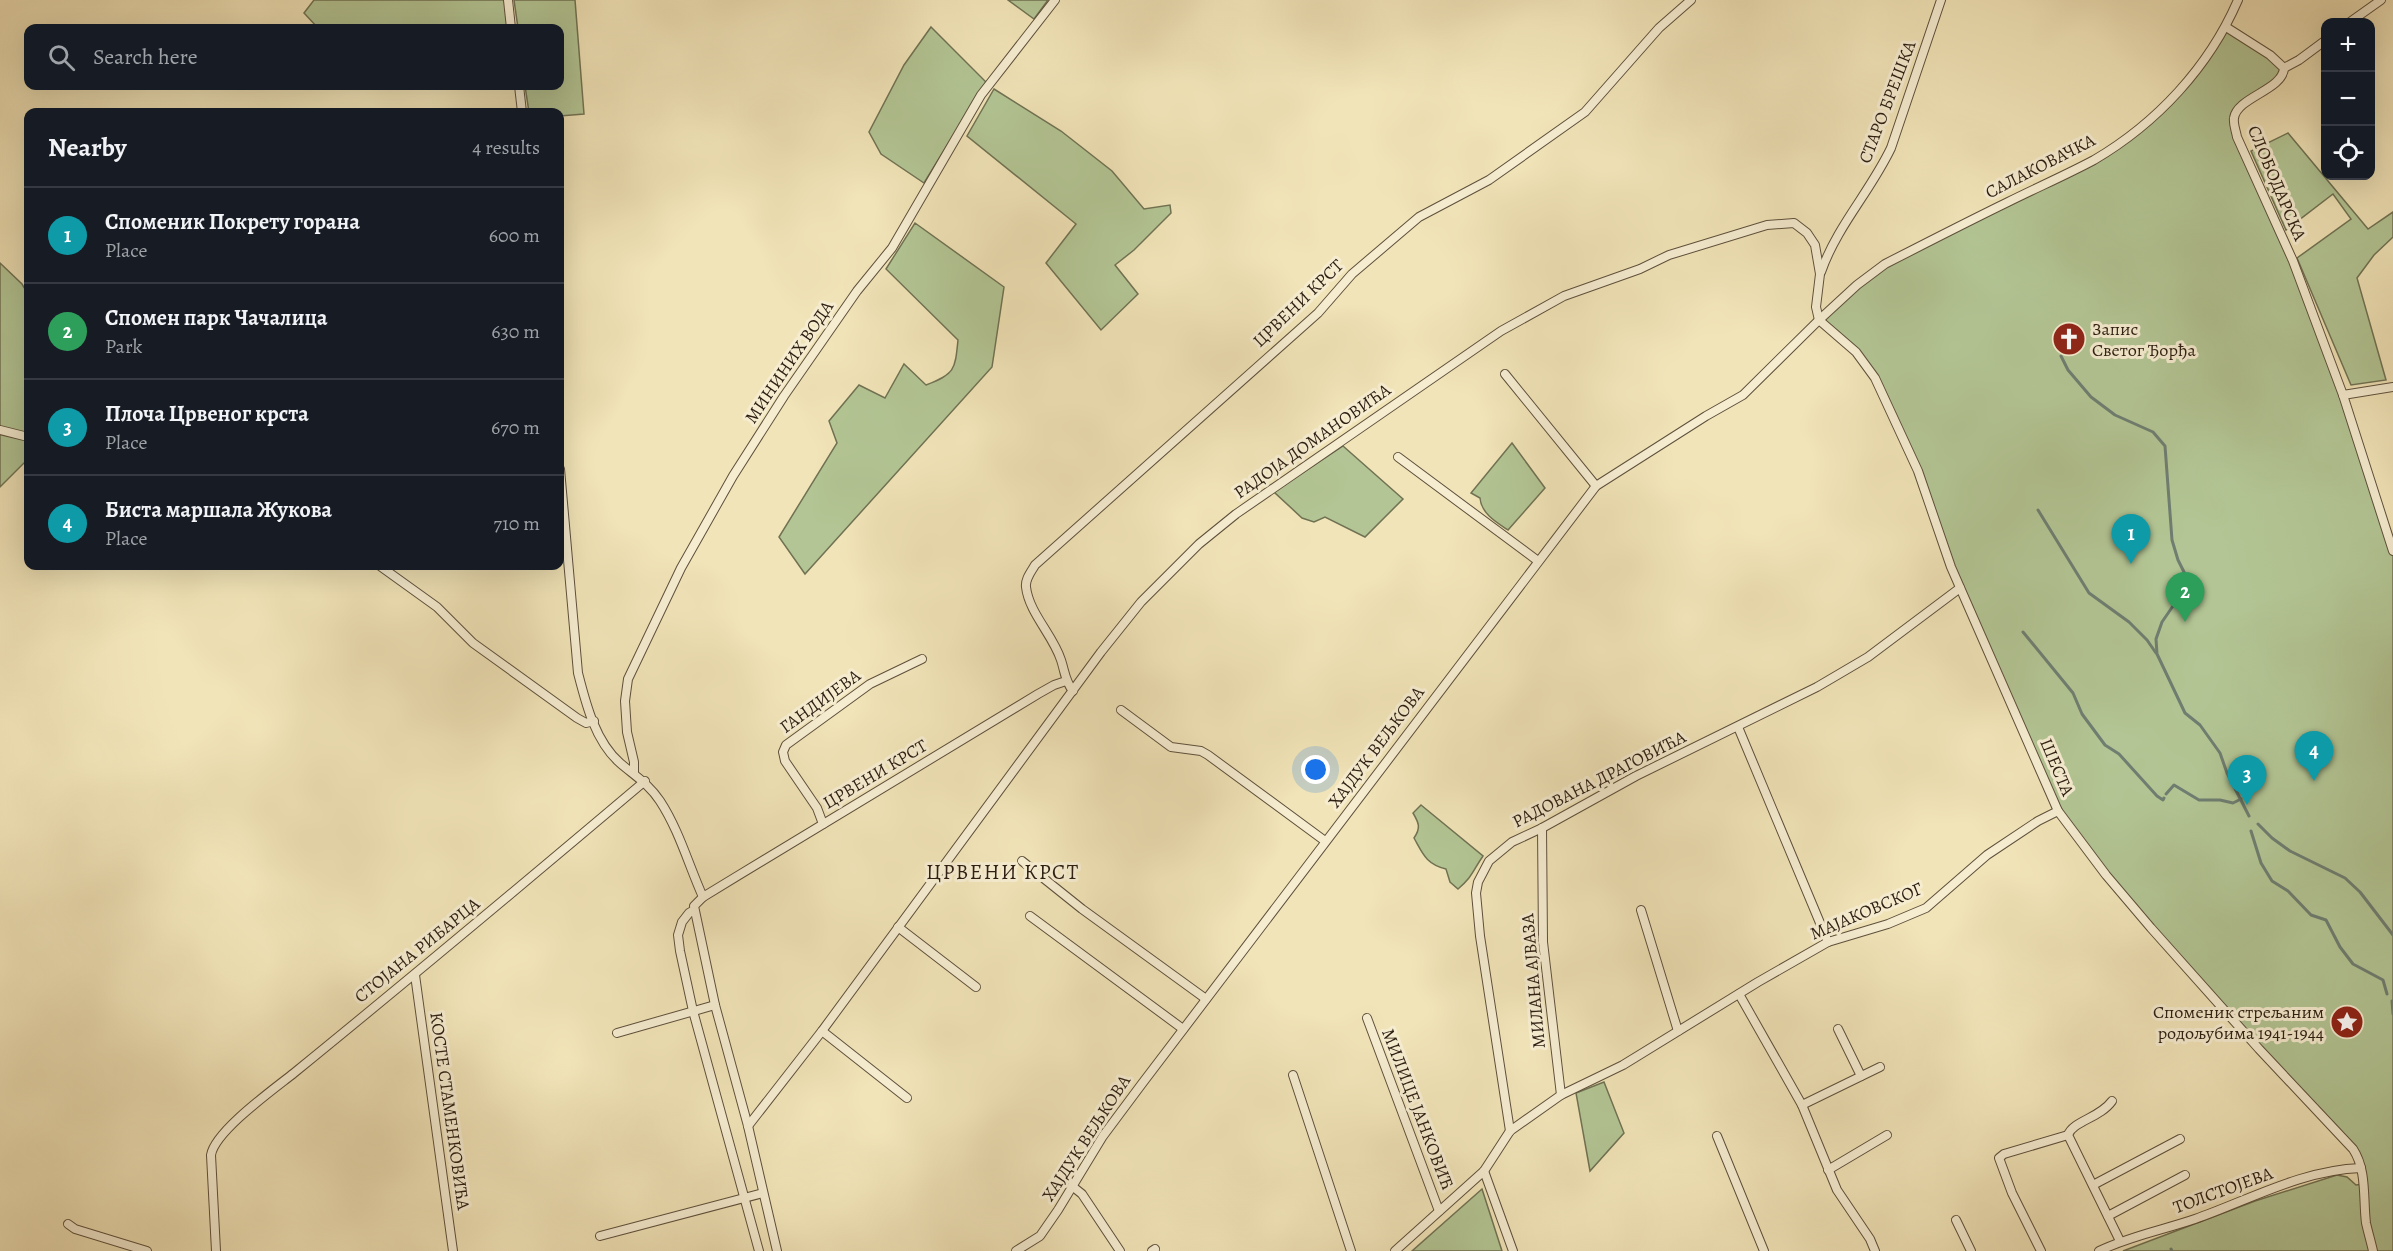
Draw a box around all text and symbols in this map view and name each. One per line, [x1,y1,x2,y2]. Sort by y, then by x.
map controls [2321,18,2375,180]
button: + [2321,18,2375,72]
search box [24,24,564,90]
street label: СТАРО БРЕШКА [1853,37,1922,167]
icon: search [45,41,78,74]
text: Search here [93,42,198,72]
button: − [2321,72,2375,126]
street label: СЛОБОДАРСКА [2242,122,2312,245]
button: locate [2321,126,2375,180]
street label: САЛАКОВАЧКА [1981,128,2099,204]
text: Nearby [48,130,127,165]
text: 4 results [472,134,540,161]
text: Споменик Покрету горана [105,207,360,237]
text: 1 [64,222,71,249]
text: 600 m [489,222,540,249]
text: Place [105,237,147,264]
street label: ЦРВЕНИ КРСТ [1247,254,1349,352]
street label: МИНИНИХ ВОДА [739,296,839,428]
text: Спомен парк Чачалица [105,303,327,333]
place label: Запис Светог Ђорђа [2092,317,2197,362]
text: 2 [63,318,72,345]
text: 630 m [491,318,540,345]
church icon: Запис Светог Ђорђа [2051,321,2087,357]
text: Park [105,333,143,360]
street label: РАДОЈА ДОМАНОВИЋА [1229,377,1396,504]
text: Плоча Црвеног крста [105,399,309,429]
text: 3 [63,414,72,441]
text: 670 m [491,414,540,441]
text: Place [105,429,147,456]
text: Биста маршала Жукова [105,495,332,525]
text: 4 [63,510,72,537]
text: 710 m [494,510,540,537]
pin: 1 [2112,514,2150,564]
text: Place [105,525,147,552]
pin: 2 [2166,572,2204,622]
street label: ГАНДИЈЕВА [775,663,866,739]
street label: ХАЈДУК ВЕЉКОВА [1322,681,1430,813]
street label: РАДОВАНА ДРАГОВИЋА [1508,725,1690,833]
pin: 4 [2294,732,2334,781]
street label: ЦРВЕНИ КРСТ [819,733,932,814]
street label: ШЕСТА [2034,734,2080,800]
your location [1301,755,1330,784]
pin: 3 [2228,756,2266,805]
district label: ЦРВЕНИ КРСТ [926,858,1080,886]
street label: МАЈАКОВСКОГ [1806,876,1926,945]
street label: СТОЈАНА РИБАРЦА [349,892,485,1008]
street label: МИЛАНА АЈВАЗА [1515,912,1551,1050]
place label: Споменик стрељаним родољубима 1941-1944 [2153,1000,2324,1045]
place icon: Споменик стрељаним родољубима 1941-1944 [2329,1004,2365,1040]
street label: КОСТЕ СТАМЕНКОВИЋА [424,1010,476,1212]
street label: МИЛИЦЕ ЈАНКОВИЋ [1376,1025,1460,1193]
street label: ХАЈДУК ВЕЉКОВА [1036,1070,1136,1206]
street label: ТОЛСТОЈЕВА [2170,1161,2276,1219]

